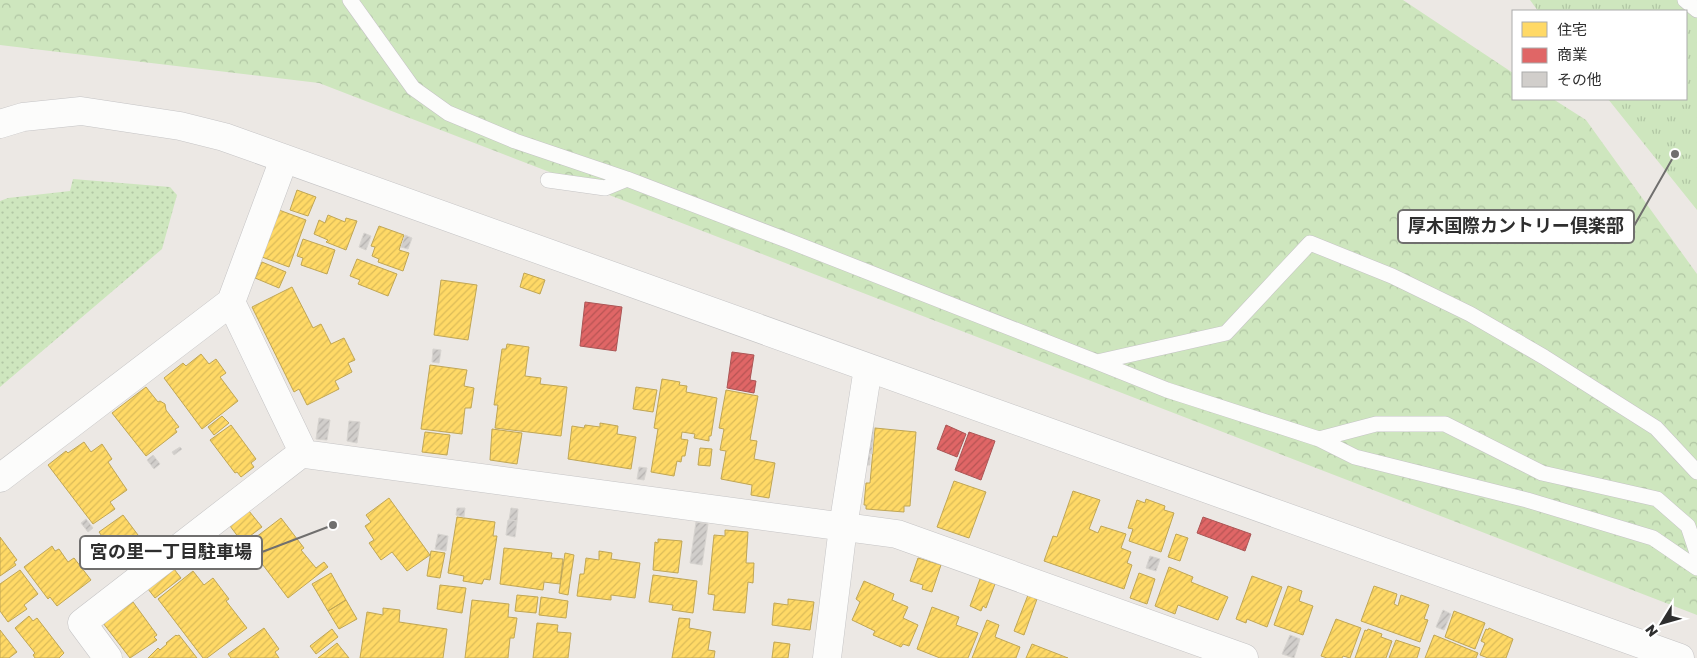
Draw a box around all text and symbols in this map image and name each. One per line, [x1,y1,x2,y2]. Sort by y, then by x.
legend [1512,10,1687,100]
text: 住宅 [1557,20,1587,38]
text: 商業 [1557,45,1587,63]
text: その他 [1557,70,1602,88]
callout: 厚木国際カントリー倶楽部 [1398,210,1634,243]
text: 厚木国際カントリー倶楽部 [1408,214,1624,236]
callout: 宮の里一丁目駐車場 [80,536,262,569]
text: 宮の里一丁目駐車場 [90,540,252,562]
north arrow [1637,598,1687,648]
text: N [1641,622,1661,640]

